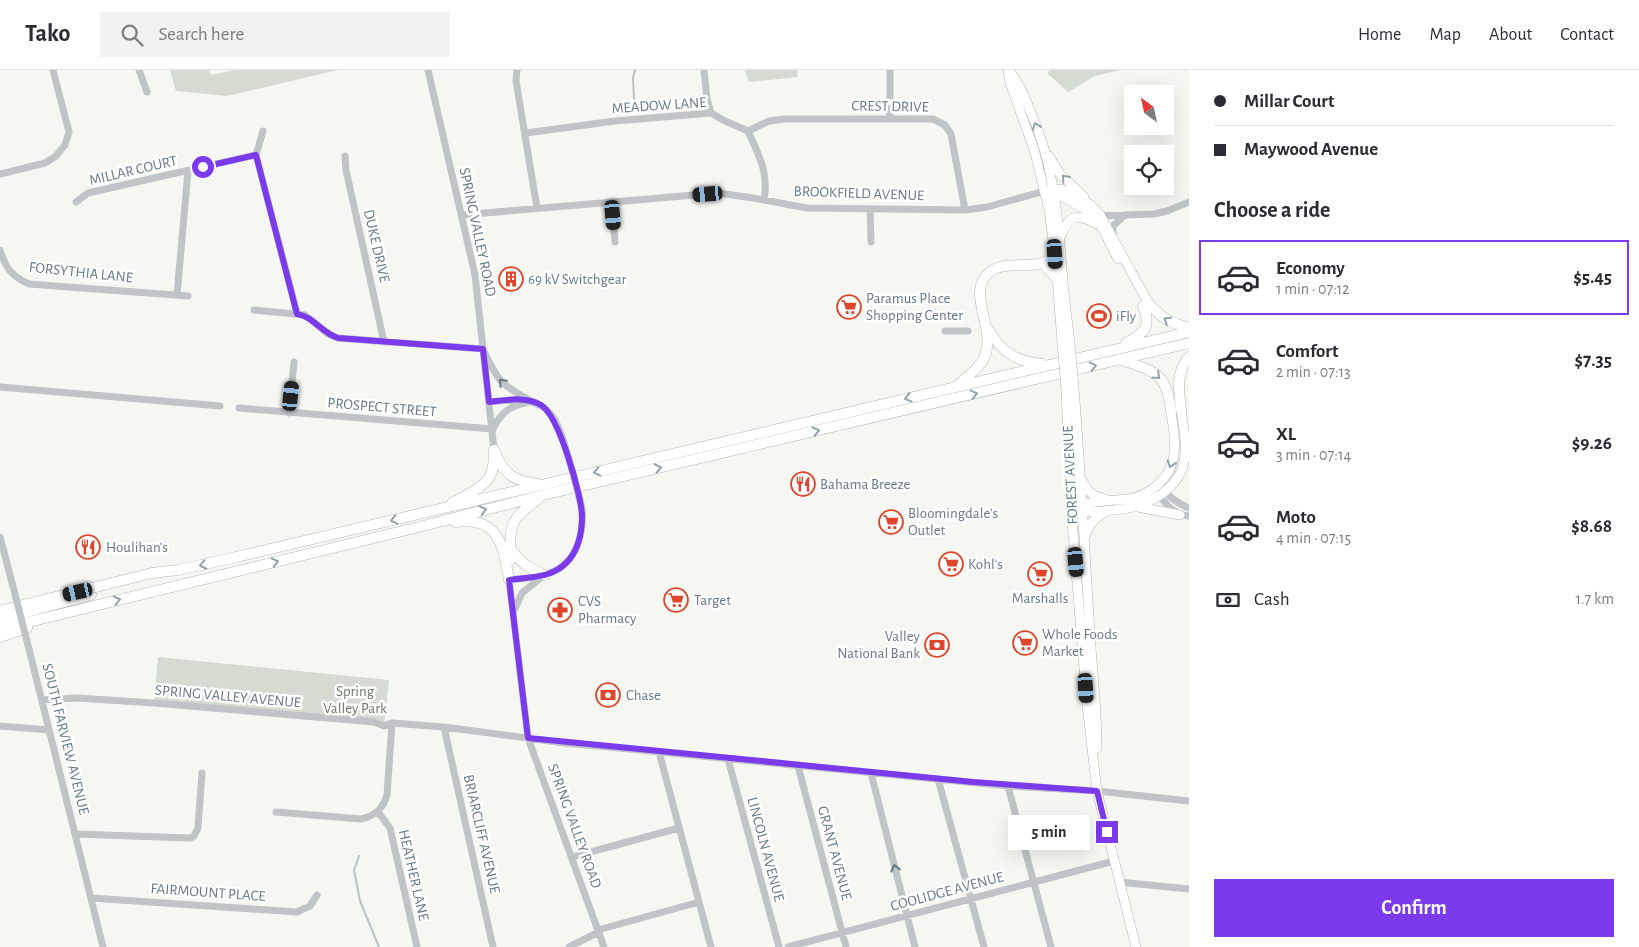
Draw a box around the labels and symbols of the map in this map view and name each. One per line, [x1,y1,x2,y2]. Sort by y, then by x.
north arrow [1124,85,1174,135]
street label: MEADOW LANE [611,95,707,116]
street label: CREST DRIVE [851,98,929,115]
one-way arrow [1032,122,1042,131]
street label: MILLAR COURT [88,153,179,188]
route start [192,156,214,178]
street label: SPRING VALLEY ROAD [457,166,499,298]
one-way arrow [1061,175,1070,184]
street label: BROOKFIELD AVENUE [793,184,924,203]
car [692,185,723,203]
car [604,199,621,231]
street label: DUKE DRIVE [361,208,392,284]
car [1046,239,1063,269]
street label: FORSYTHIA LANE [28,260,134,285]
building icon: 69 kV Switchgear [498,266,524,292]
place label: 69 kV Switchgear [528,272,627,287]
place label: Paramus Place Shopping Center [866,291,963,323]
supermarket icon: Paramus Place Shopping Center [836,294,862,320]
sports icon: iFly [1086,303,1112,329]
place label: iFly [1116,309,1137,324]
one-way arrow [1163,316,1172,326]
one-way arrow [1089,361,1098,372]
one-way arrow [1151,370,1160,379]
one-way arrow [499,378,508,387]
car [281,380,300,412]
one-way arrow [970,389,979,400]
one-way arrow [904,392,913,403]
street label: PROSPECT STREET [327,395,438,420]
street label: FOREST AVENUE [1060,425,1081,525]
one-way arrow [811,426,820,437]
one-way arrow [1167,459,1177,468]
one-way arrow [653,463,662,474]
one-way arrow [592,466,601,477]
restaurant icon: Bahama Breeze [790,471,816,497]
place label: Bahama Breeze [820,477,911,492]
one-way arrow [479,506,487,516]
place label: Bloomingdale's Outlet [908,506,998,538]
supermarket icon: Bloomingdale's Outlet [878,509,904,535]
one-way arrow [390,514,399,525]
restaurant icon: Houlihan's [75,534,101,560]
place label: Houlihan's [106,540,168,555]
car [1067,546,1084,578]
supermarket icon: Kohl's [938,551,964,577]
one-way arrow [270,557,279,568]
place label: Kohl's [968,557,1003,572]
one-way arrow [199,559,208,569]
supermarket icon: Marshalls [1027,561,1053,587]
car [61,581,94,603]
supermarket icon: Target [663,587,689,613]
place label: Marshalls [1012,591,1068,606]
place label: Target [694,593,731,608]
place label: CVS Pharmacy [578,594,637,626]
one-way arrow [113,595,121,606]
pharmacy icon: CVS Pharmacy [547,597,573,623]
place label: Whole Foods Market [1042,627,1118,659]
place label: Valley National Bank [837,629,921,661]
supermarket icon: Whole Foods Market [1012,630,1038,656]
bank icon: Valley National Bank [924,632,950,658]
street label: SOUTH FARVIEW AVENUE [39,662,92,816]
car [1077,673,1094,703]
bank icon: Chase [595,682,621,708]
street label: SPRING VALLEY AVENUE [154,683,302,710]
park label: Spring Valley Park [323,684,387,716]
place label: Chase [626,688,661,703]
street label: SPRING VALLEY ROAD [545,762,604,891]
street label: BRIARCLIFF AVENUE [461,773,503,895]
street label: LINCOLN AVENUE [744,795,787,903]
street label: GRANT AVENUE [815,804,854,902]
callout: 5 min [1007,814,1090,850]
route end [1096,821,1118,843]
street label: HEATHER LANE [396,828,431,922]
one-way arrow [890,864,901,873]
street label: COOLIDGE AVENUE [889,869,1005,914]
street label: FAIRMOUNT PLACE [150,881,266,904]

